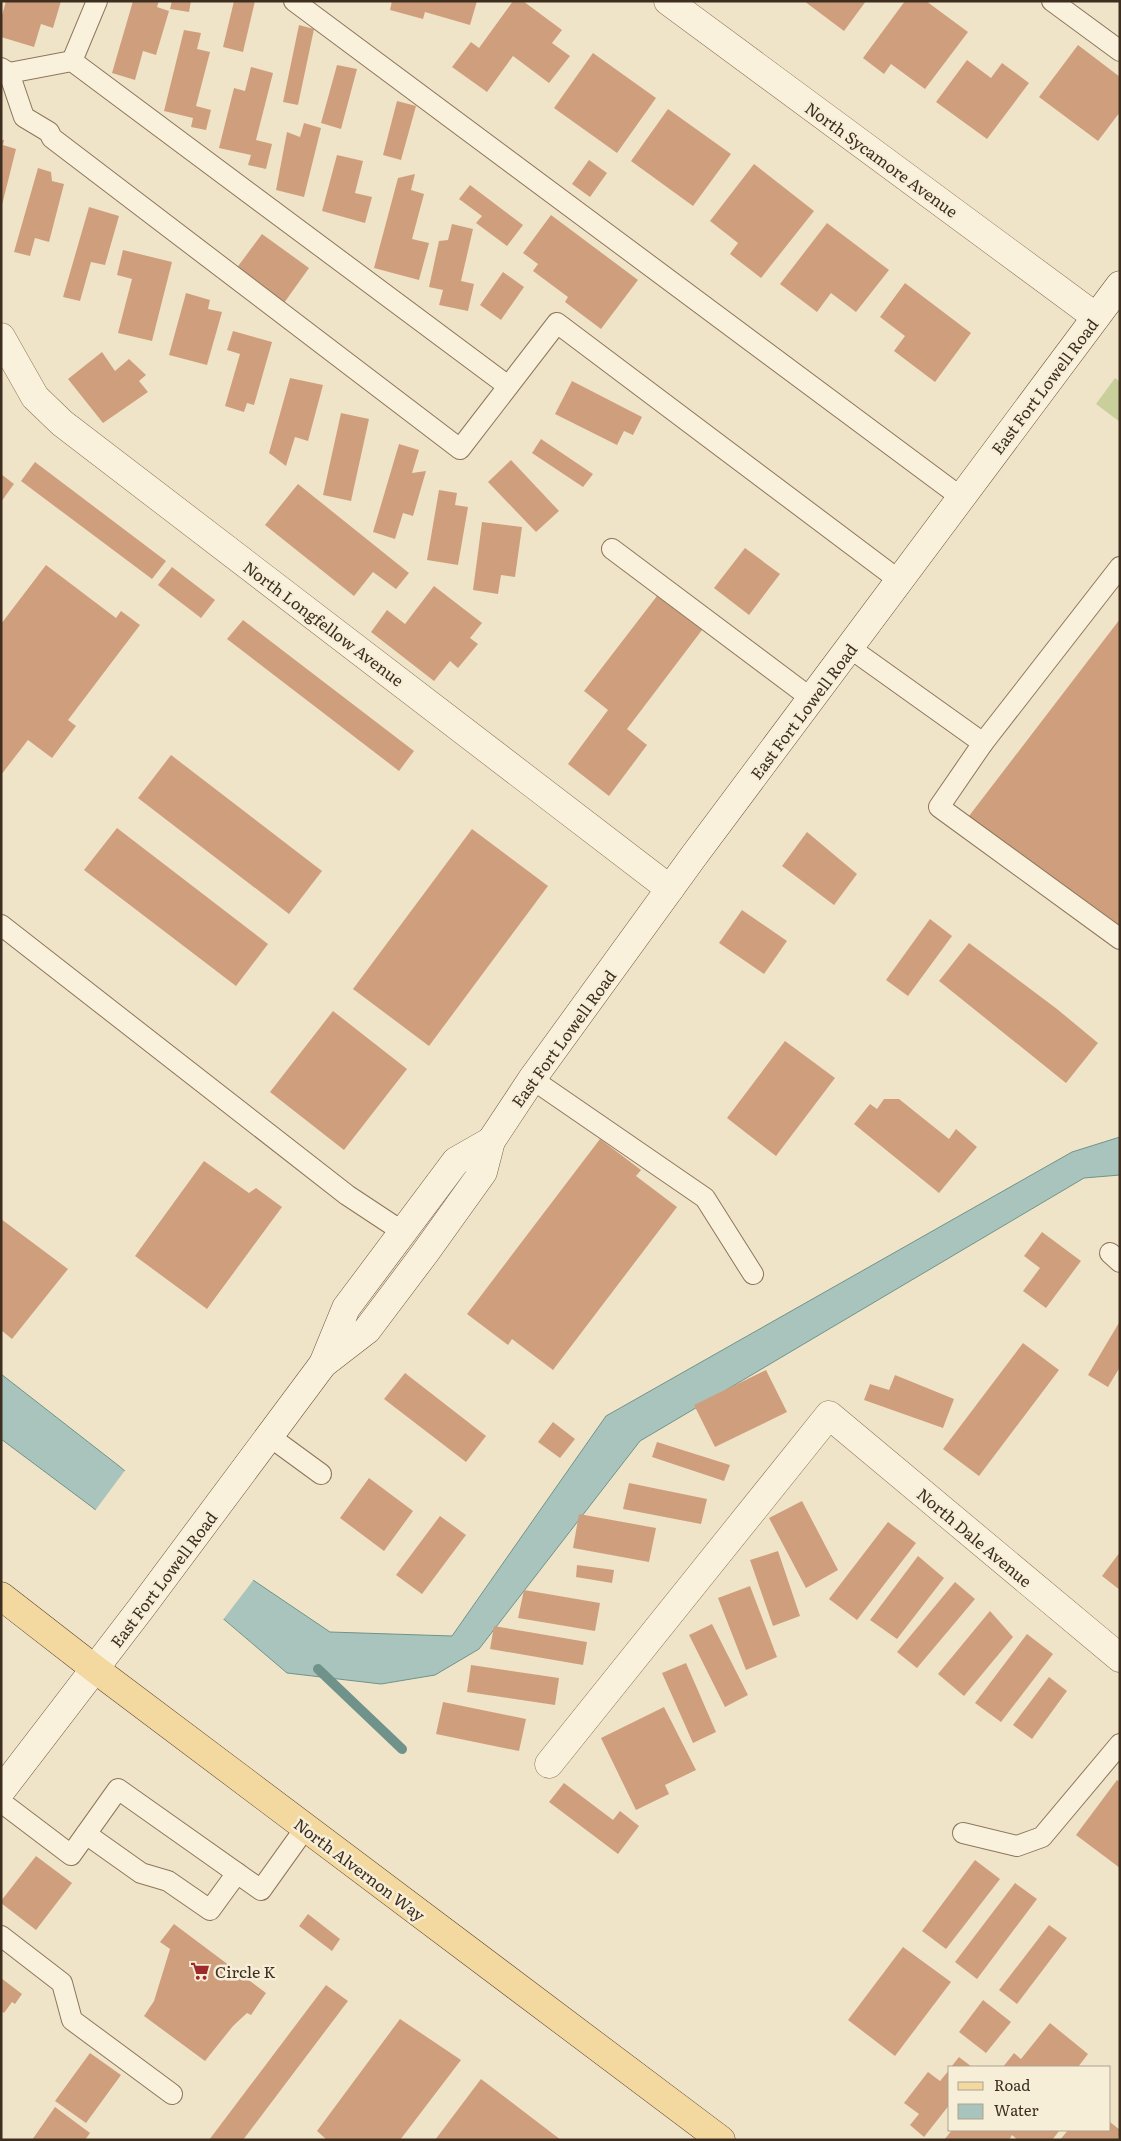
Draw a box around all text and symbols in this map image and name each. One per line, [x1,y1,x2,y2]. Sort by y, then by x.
street label: North Sycamore Avenue [801,95,963,223]
street label: East Fort Lowell Road [985,313,1103,459]
street label: North Longfellow Avenue [239,555,409,691]
street label: East Fort Lowell Road [744,638,862,784]
street label: East Fort Lowell Road [505,964,621,1112]
street label: North Dale Avenue [912,1482,1038,1592]
street label: East Fort Lowell Road [104,1506,222,1652]
street label: North Alvernon Way [289,1812,431,1927]
place label: Circle K [215,1959,276,1983]
supermarket icon: Circle K [189,1960,211,1982]
legend [948,2066,1111,2131]
text: Road [994,2073,1030,2096]
text: Water [994,2098,1039,2121]

